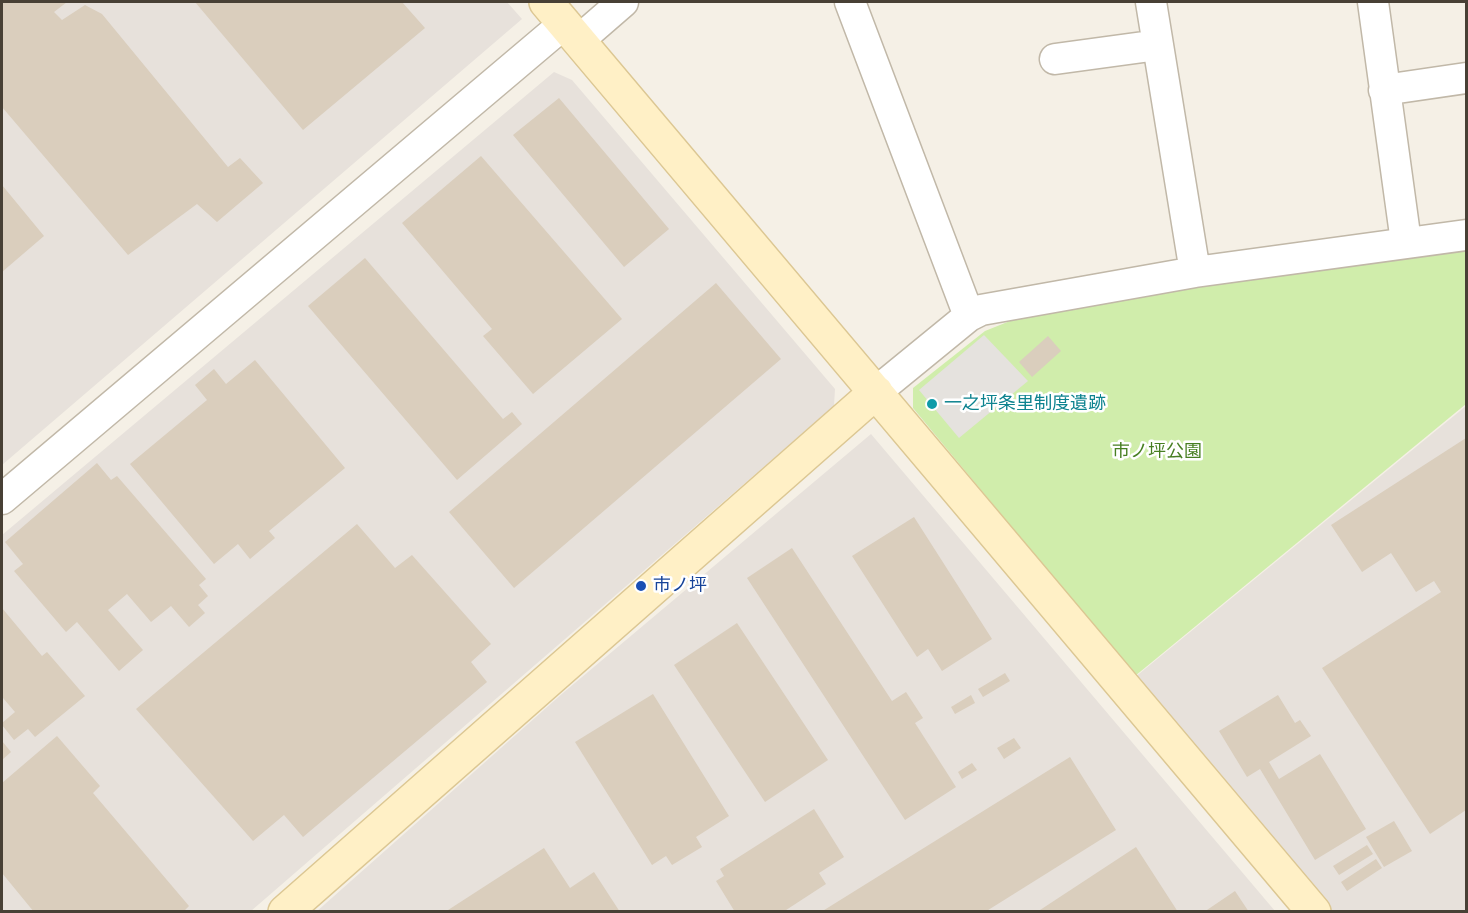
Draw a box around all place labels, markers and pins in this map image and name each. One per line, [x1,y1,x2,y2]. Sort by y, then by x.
place label: 一之坪条里制度遺跡 [944,393,1106,415]
marker: 一之坪条里制度遺跡 [925,397,939,411]
place label: 市ノ坪 [653,575,707,597]
marker: 市ノ坪 [634,579,648,593]

